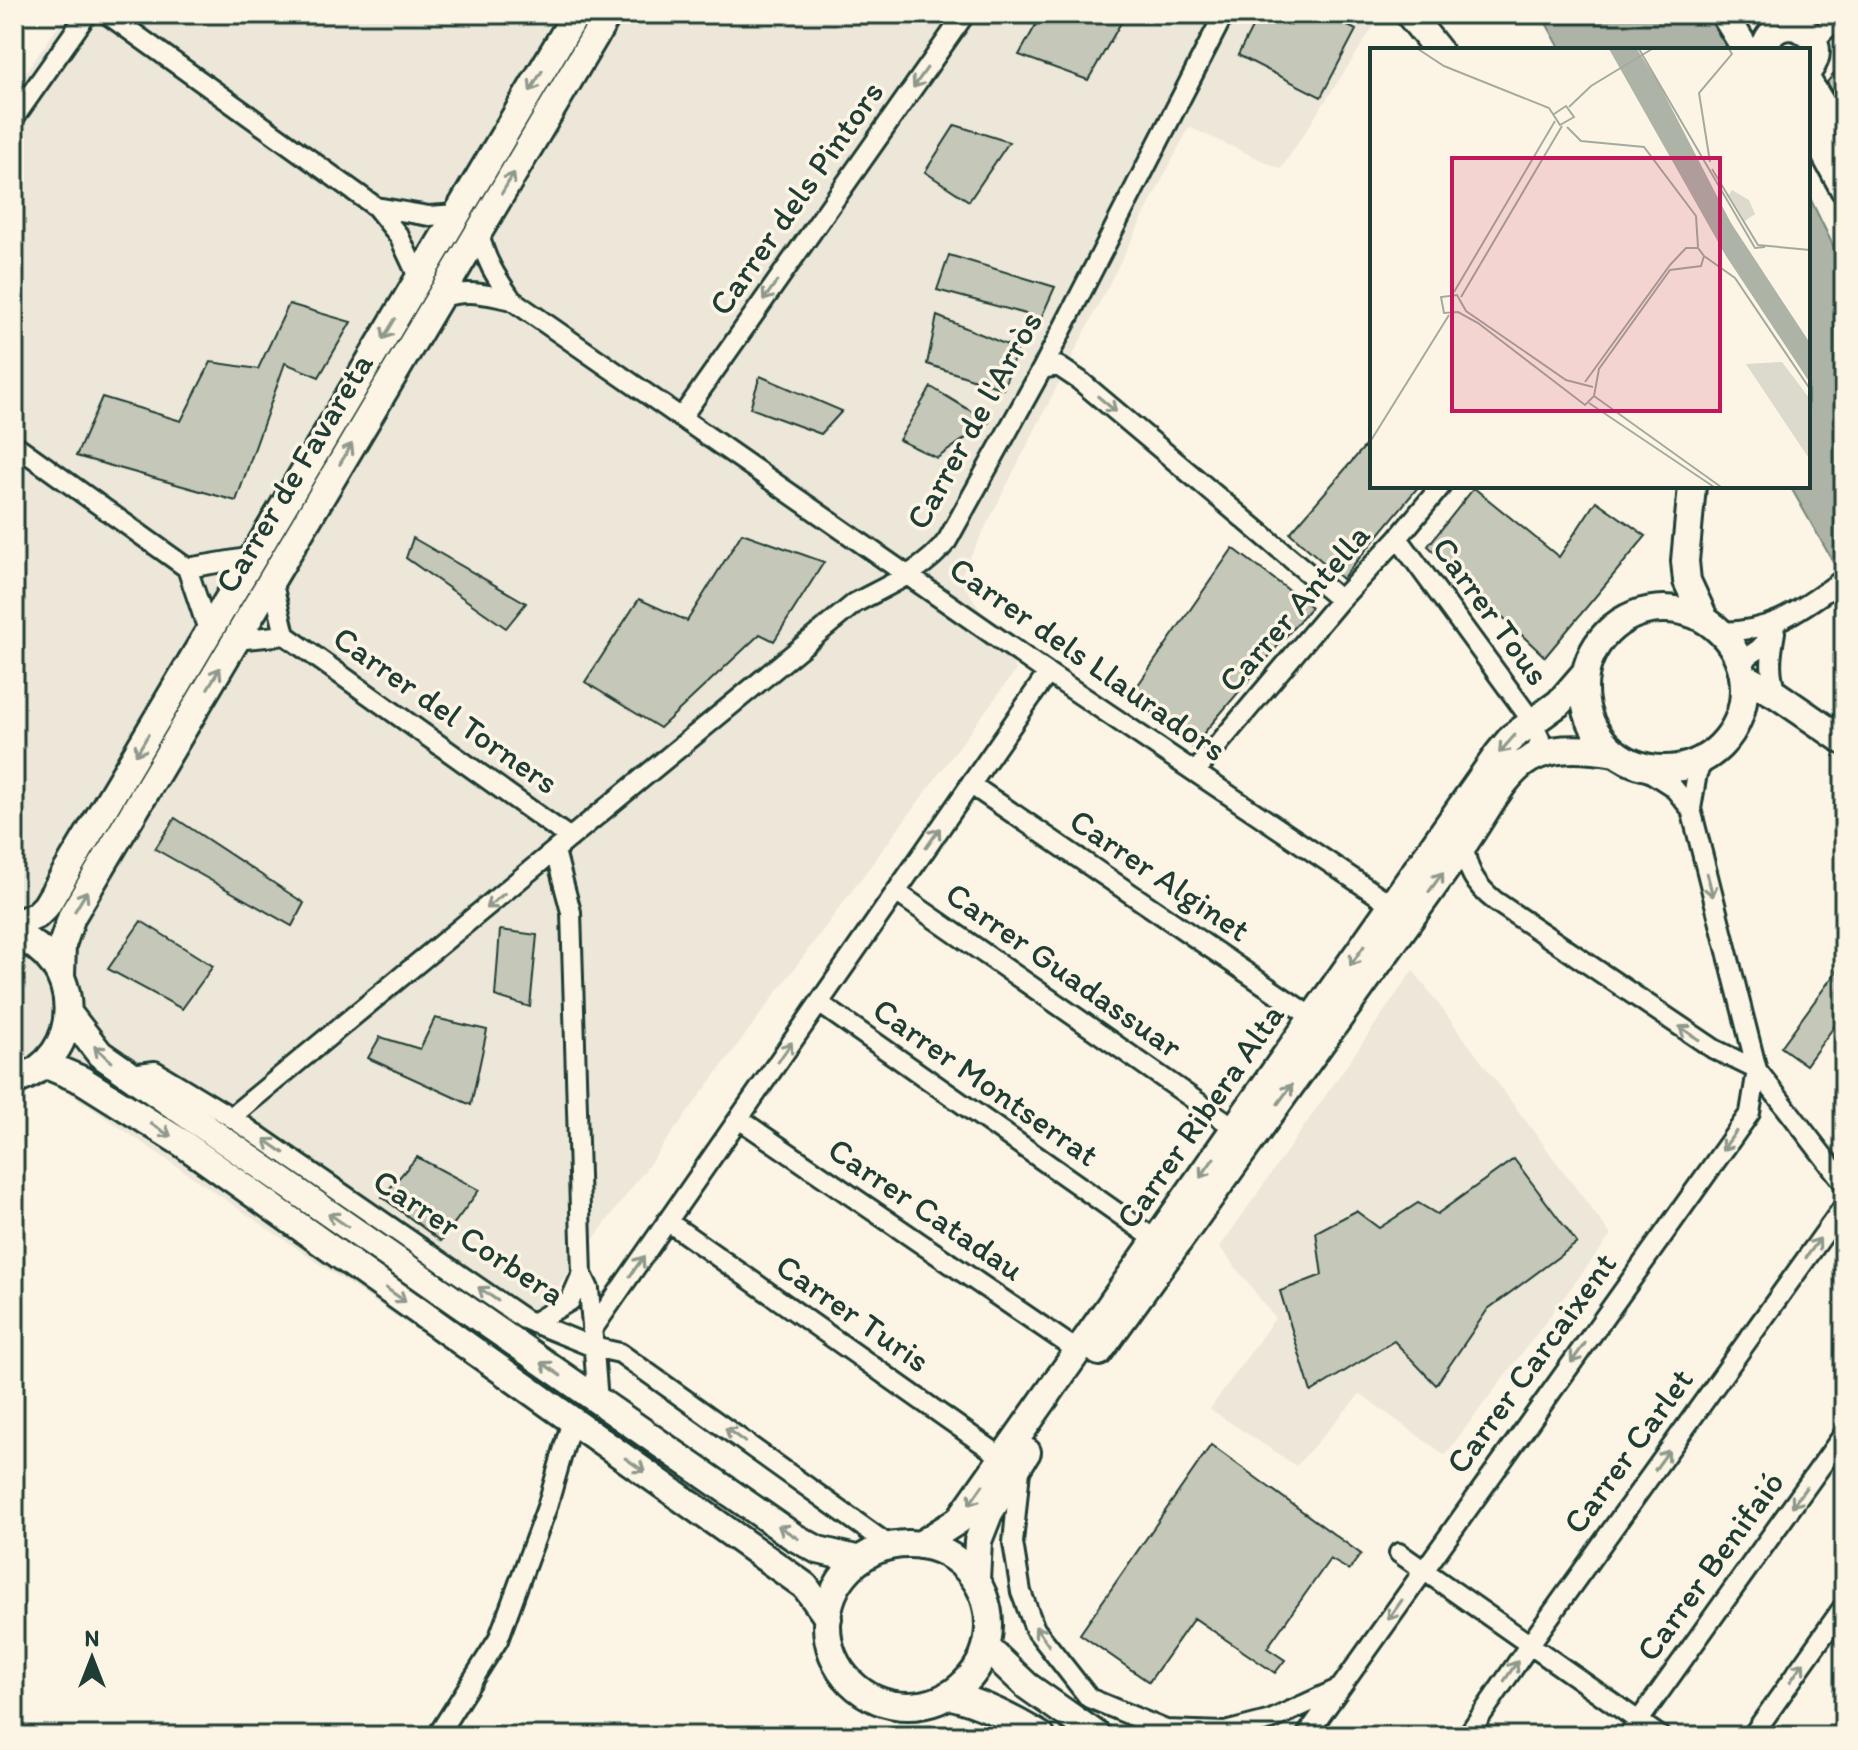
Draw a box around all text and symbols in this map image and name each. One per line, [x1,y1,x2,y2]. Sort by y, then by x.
inset map [1370,48,1810,488]
one-way arrow [912,66,928,88]
one-way arrow [528,69,544,92]
street label: Carrer dels Pintors [700,73,892,323]
one-way arrow [500,172,516,195]
one-way arrow [762,279,778,301]
street label: Carrer de l'Arròs [897,304,1051,536]
one-way arrow [381,317,397,340]
street label: Carrer de Favareta [206,345,382,601]
one-way arrow [1096,395,1117,413]
one-way arrow [339,443,355,466]
street label: Carrer Antella [1210,515,1379,701]
street label: Carrer Tous [1423,529,1559,693]
street label: Carrer dels Llauradors [941,548,1235,770]
street label: Carrer del Torners [325,617,567,803]
one-way arrow [206,667,222,690]
one-way arrow [134,733,150,756]
one-way arrow [1498,733,1516,753]
street label: Carrer Alginet [1062,800,1258,950]
one-way arrow [925,828,941,850]
one-way arrow [1703,871,1718,897]
one-way arrow [1428,872,1445,894]
street label: Carrer Guadassuar [938,873,1191,1067]
one-way arrow [74,890,89,914]
one-way arrow [484,891,505,909]
one-way arrow [1348,944,1365,966]
street label: Carrer Montserrat [865,989,1107,1175]
street label: Carrer Ribera Alta [1107,995,1293,1236]
one-way arrow [1679,1025,1701,1041]
one-way arrow [777,1042,793,1064]
one-way arrow [93,1045,113,1063]
one-way arrow [1277,1083,1293,1105]
one-way arrow [149,1121,171,1138]
street label: Carrer Catadau [820,1129,1032,1290]
one-way arrow [1721,1130,1738,1151]
one-way arrow [263,1138,285,1155]
one-way arrow [1199,1157,1215,1179]
street label: Carrer Corbera [366,1160,572,1314]
one-way arrow [327,1212,349,1228]
one-way arrow [1805,1238,1821,1260]
street label: Carrer Carcaixent [1437,1244,1625,1482]
street label: Carrer Turis [768,1245,938,1381]
one-way arrow [629,1255,645,1277]
one-way arrow [477,1286,499,1302]
one-way arrow [385,1287,407,1303]
one-way arrow [1570,1341,1586,1363]
street label: Carrer Carlet [1554,1360,1702,1542]
one-way arrow [540,1361,562,1377]
one-way arrow [725,1427,747,1444]
one-way arrow [1654,1449,1670,1471]
one-way arrow [624,1457,646,1473]
street label: Carrer Benifaió [1627,1463,1793,1669]
one-way arrow [968,1484,984,1506]
one-way arrow [1790,1486,1807,1508]
one-way arrow [778,1524,800,1541]
one-way arrow [1387,1598,1403,1620]
north arrow [52,1618,132,1698]
text: N [85,1625,99,1652]
one-way arrow [1034,1626,1050,1648]
one-way arrow [1503,1661,1519,1683]
one-way arrow [1789,1662,1805,1684]

